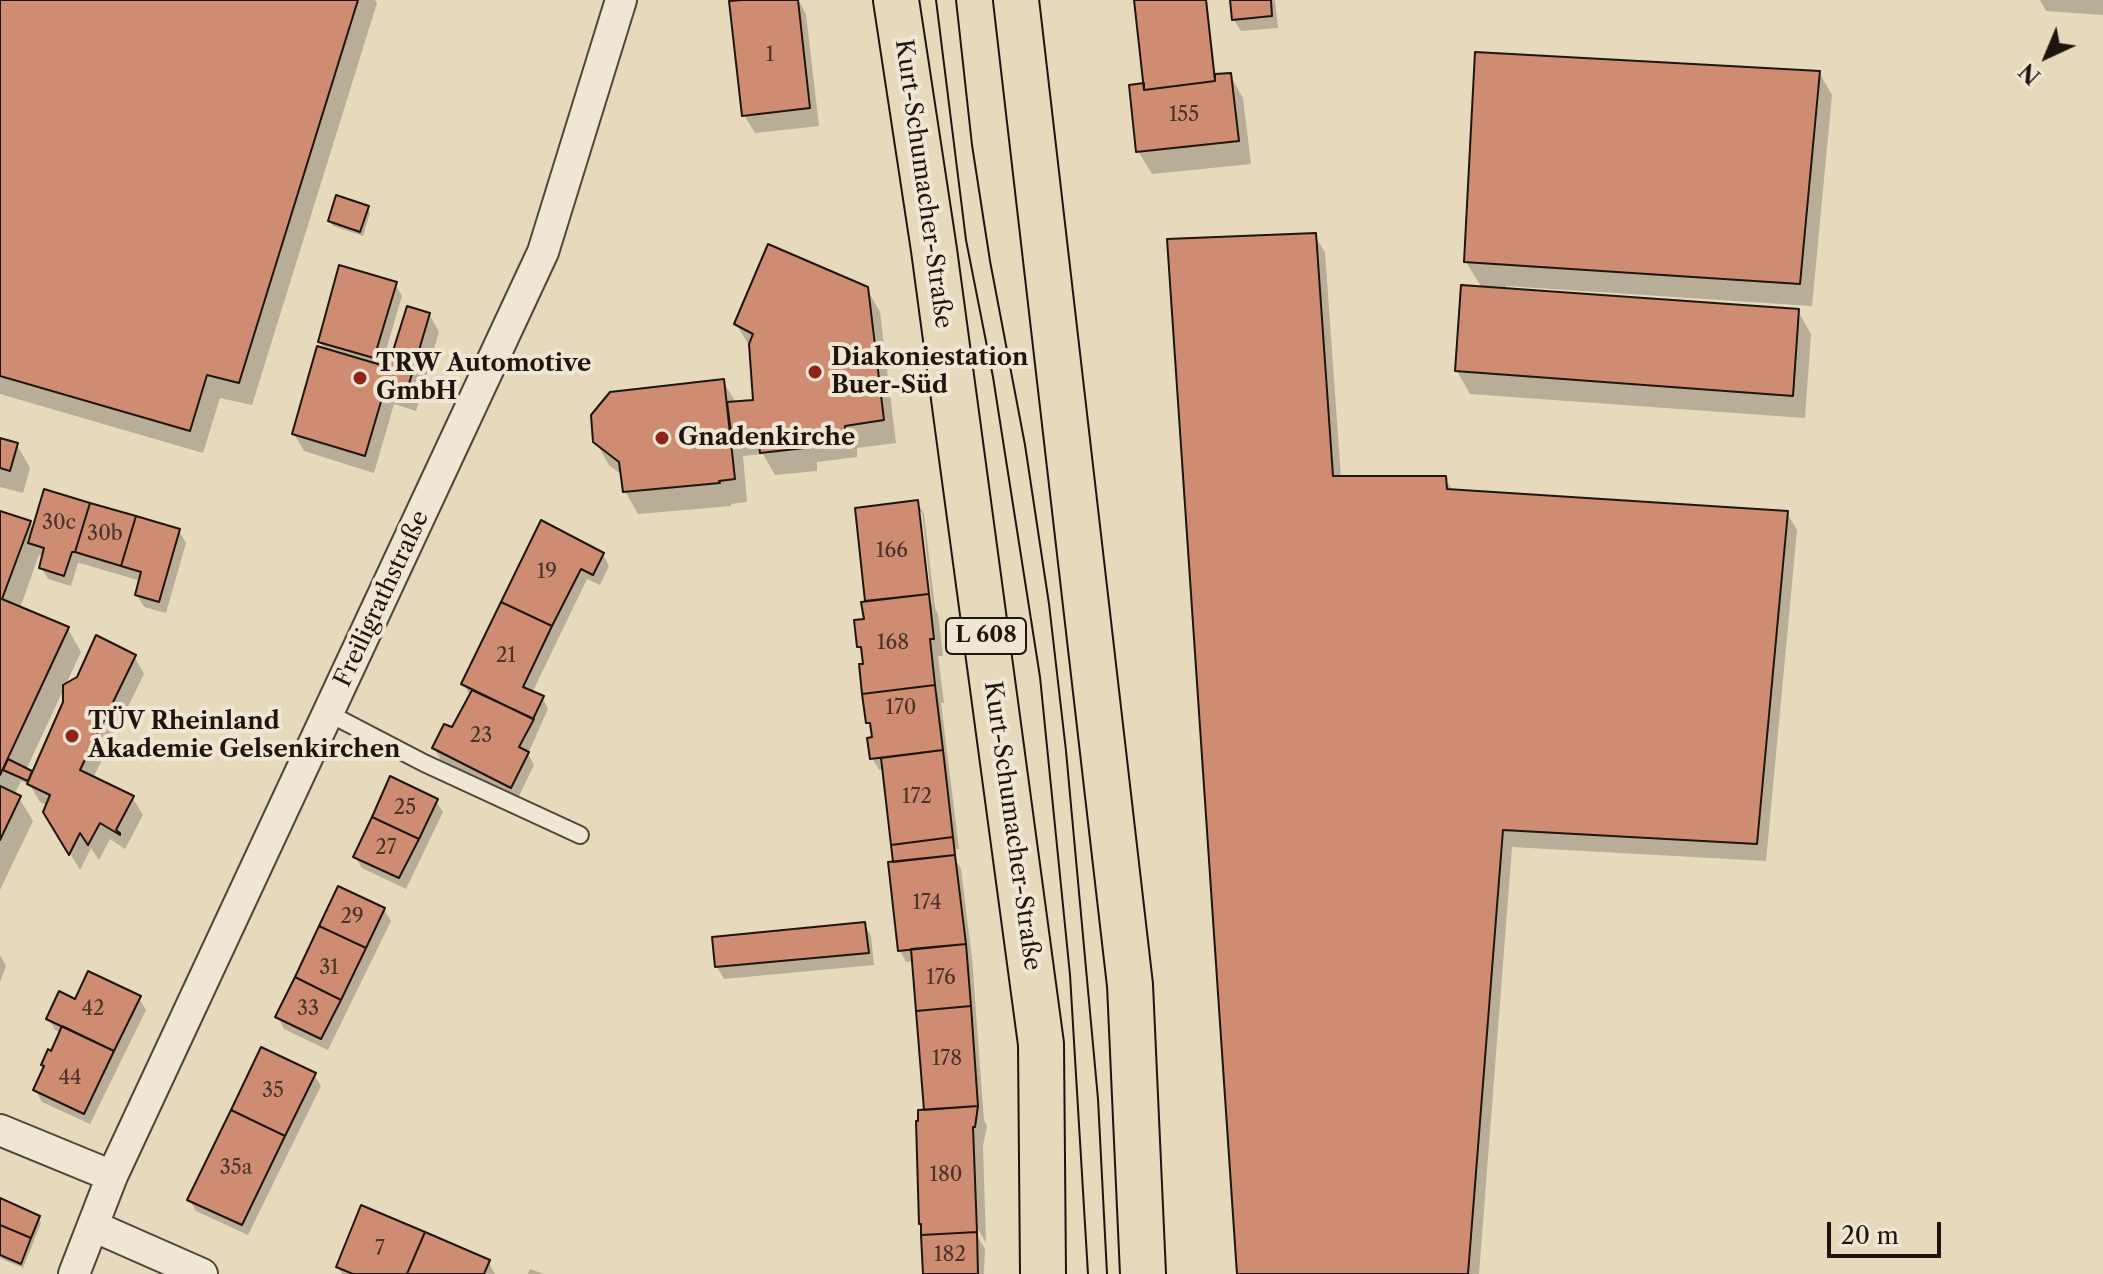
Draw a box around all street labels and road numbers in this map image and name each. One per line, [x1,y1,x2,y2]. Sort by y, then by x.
street label: Kurt-Schumacher-Straße [888,38,958,330]
street label: Freiligrathstraße [329,506,435,692]
road number: L 608 [946,618,1026,654]
street label: Kurt-Schumacher-Straße [977,680,1047,972]

